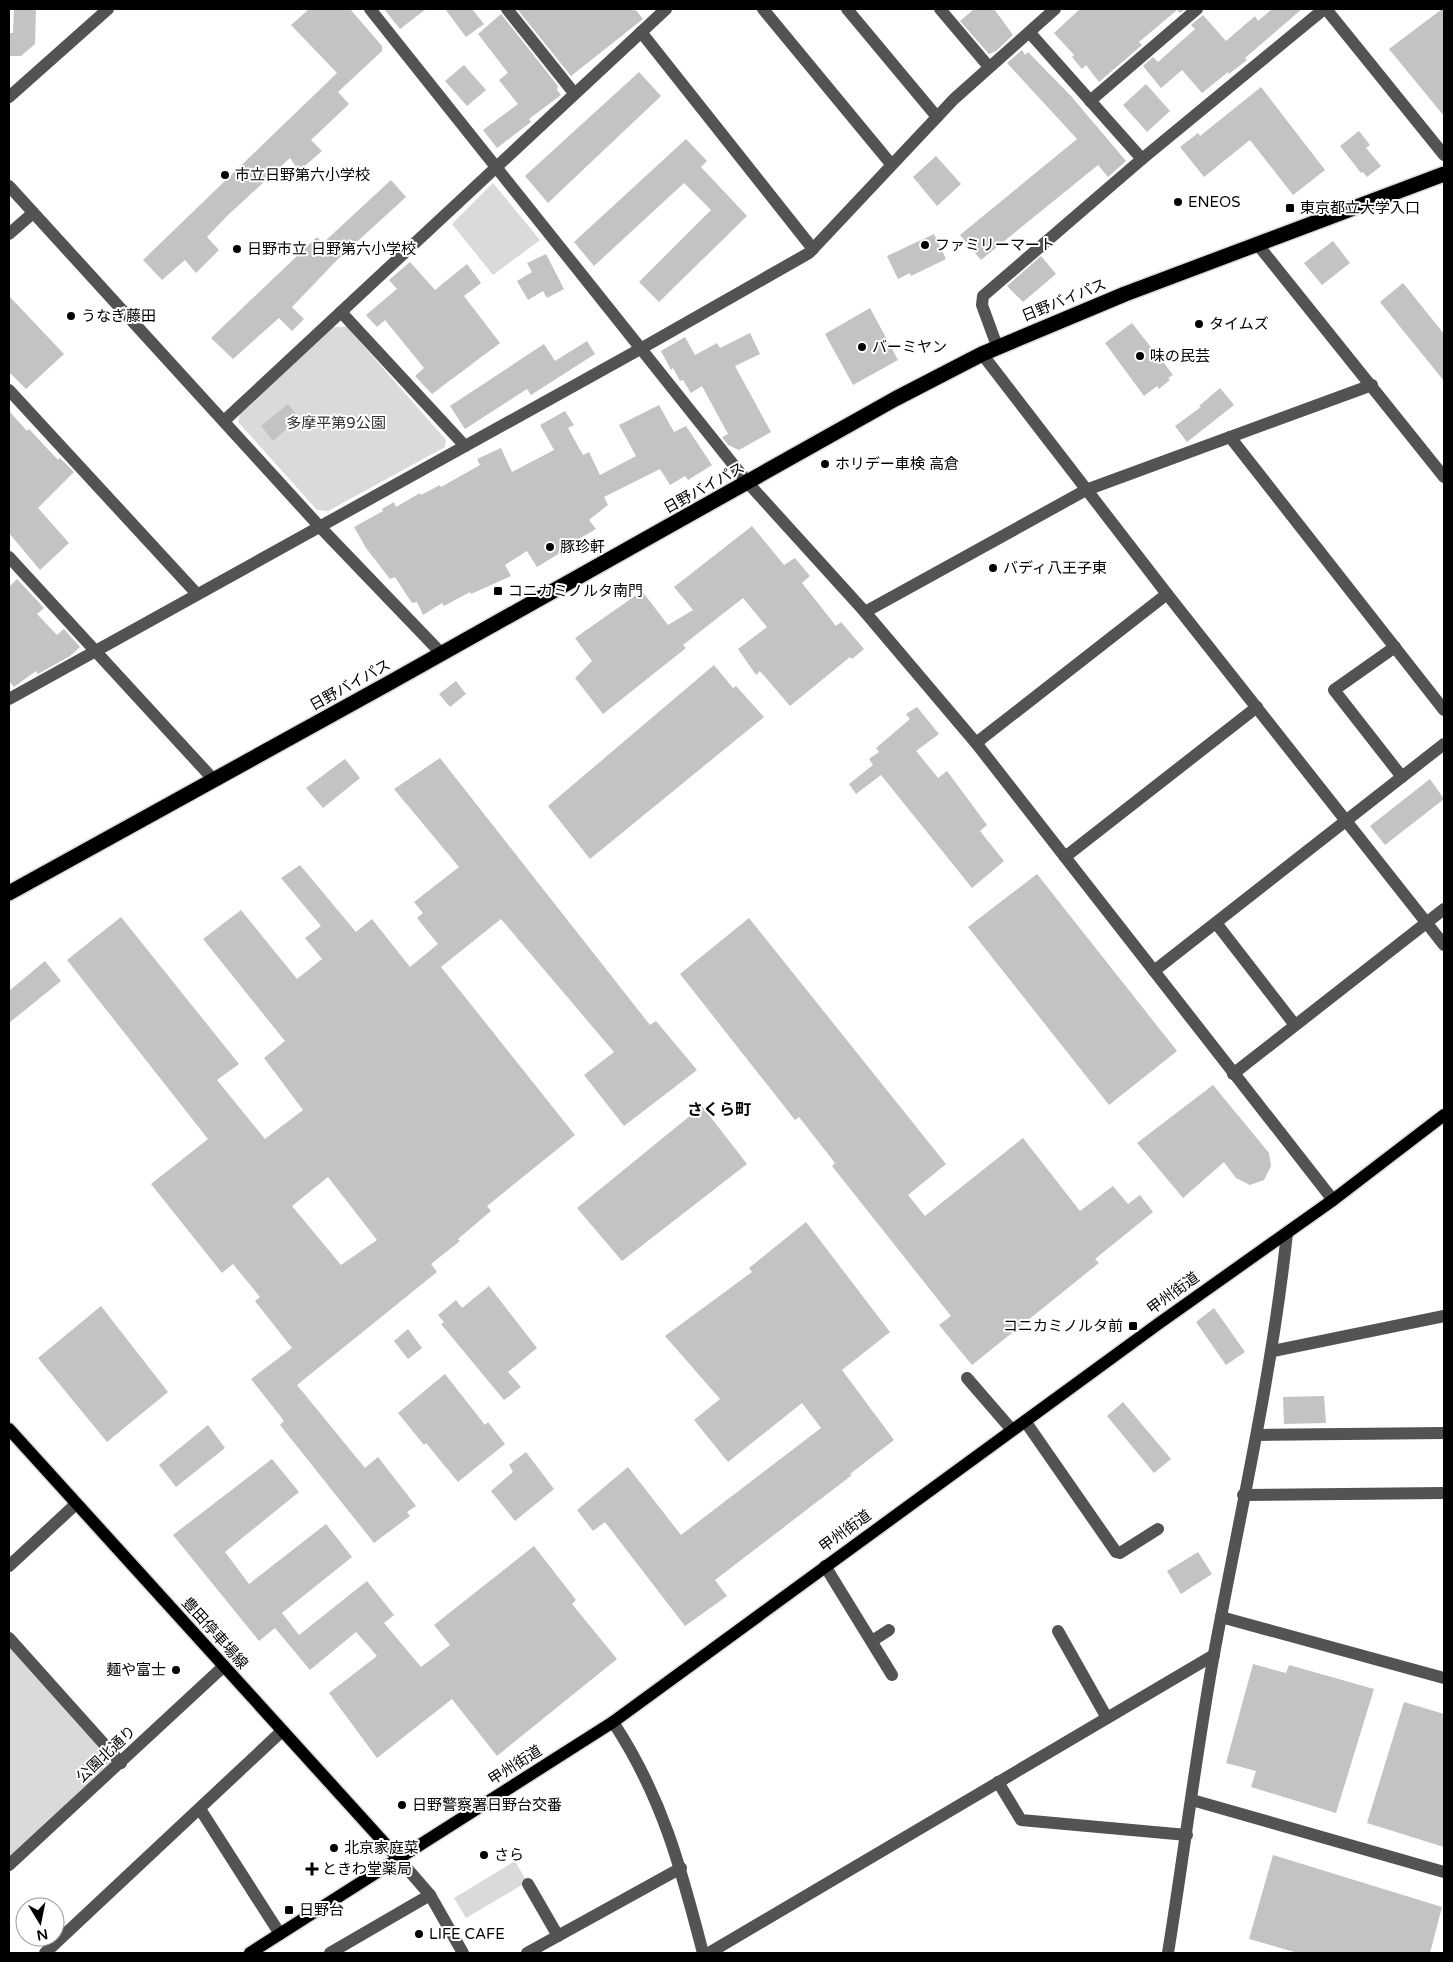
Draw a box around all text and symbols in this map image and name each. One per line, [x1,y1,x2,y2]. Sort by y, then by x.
place label: 市立日野第六小学校 [235,166,370,184]
marker: 市立日野第六小学校 [219,169,231,181]
place label: ENEOS [1188,193,1241,211]
marker: ENEOS [1172,196,1184,208]
place label: 東京都立大学入口 [1300,199,1420,217]
marker: 東京都立大学入口 [1284,202,1296,214]
place label: ファミリーマート [935,236,1055,254]
marker: ファミリーマート [919,239,931,251]
place label: 日野市立 日野第六小学校 [247,240,416,258]
marker: 日野市立 日野第六小学校 [231,243,243,255]
street label: 日野バイパス [1019,275,1109,325]
place label: うなぎ藤田 [81,307,156,325]
marker: うなぎ藤田 [65,310,77,322]
place label: タイムズ [1209,315,1269,333]
marker: タイムズ [1193,318,1205,330]
place label: バーミヤン [872,338,947,356]
marker: バーミヤン [856,341,868,353]
place label: 味の民芸 [1150,347,1210,365]
marker: 味の民芸 [1134,350,1146,362]
park label: 多摩平第9公園 [286,414,386,432]
place label: ホリデー車検 高倉 [835,455,959,473]
street label: 日野バイパス [660,458,748,518]
marker: ホリデー車検 高倉 [819,458,831,470]
place label: 豚珍軒 [560,538,605,556]
marker: 豚珍軒 [544,541,556,553]
place label: バディ八王子東 [1003,559,1107,577]
marker: バディ八王子東 [987,562,999,574]
place label: コニカミノルタ南門 [508,582,643,600]
marker: コニカミノルタ南門 [492,585,504,597]
street label: 日野バイパス [306,655,394,715]
district label: さくら町 [687,1100,751,1120]
street label: 甲州街道 [1143,1268,1203,1318]
place label: コニカミノルタ前 [1003,1317,1123,1335]
marker: コニカミノルタ前 [1127,1320,1139,1332]
street label: 甲州街道 [815,1506,875,1556]
street label: 豊田停車場線 [178,1594,252,1672]
place label: 麺や富士 [106,1661,166,1679]
marker: 麺や富士 [170,1664,182,1676]
street label: 公園北通り [72,1722,140,1786]
street label: 甲州街道 [485,1741,545,1789]
place label: 日野警察署日野台交番 [412,1796,562,1814]
marker: 日野警察署日野台交番 [396,1799,408,1811]
place label: 北京家庭菜 [344,1839,419,1857]
marker: 北京家庭菜 [328,1842,340,1854]
place label: さら [494,1846,524,1864]
marker: さら [478,1849,490,1861]
place label: ときわ堂薬局 [322,1860,412,1878]
marker: ときわ堂薬局 [306,1863,318,1875]
north arrow [15,1897,65,1947]
place label: 日野台 [299,1901,344,1919]
marker: 日野台 [283,1904,295,1916]
text: N [35,1925,49,1944]
place label: LIFE CAFE [429,1925,505,1943]
marker: LIFE CAFE [413,1928,425,1940]

